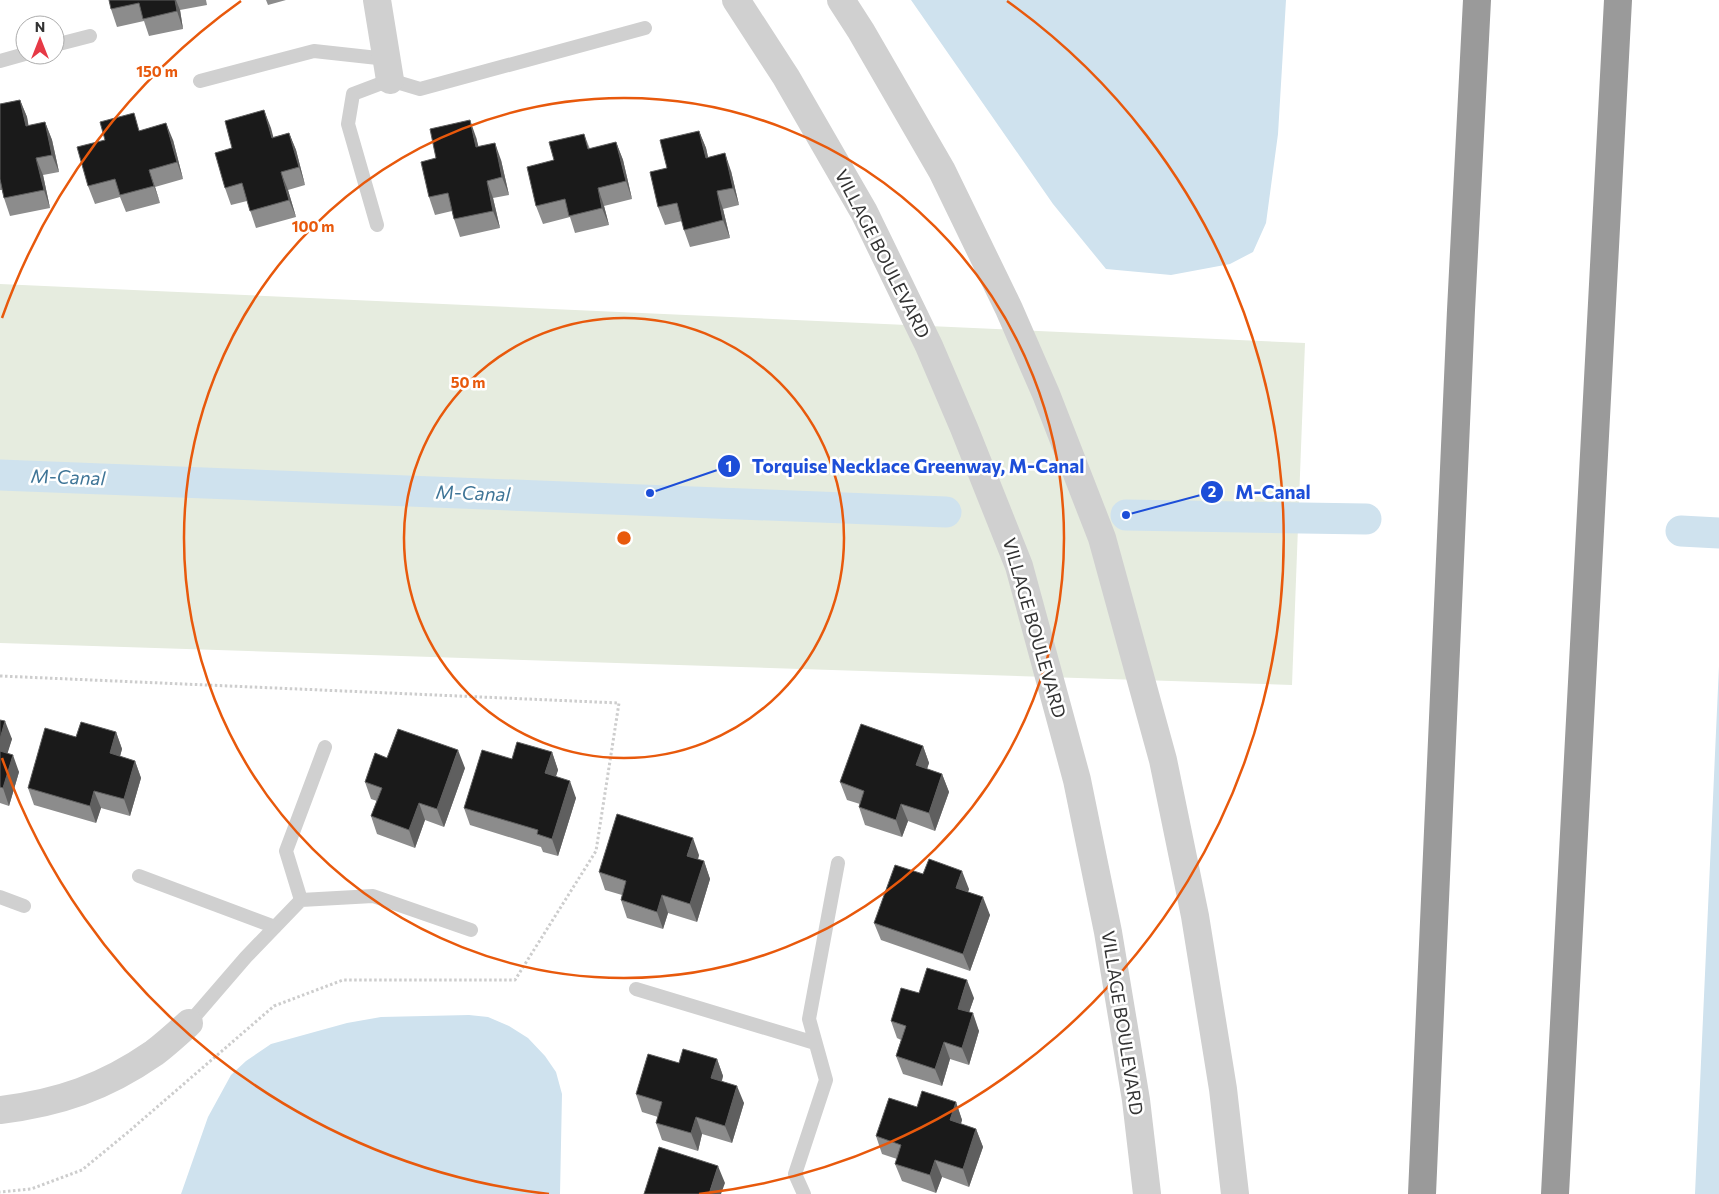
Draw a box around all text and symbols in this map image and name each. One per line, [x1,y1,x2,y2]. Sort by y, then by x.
north arrow [15,15,65,65]
text: N [35,18,45,35]
text: 150 m [136,62,178,80]
street label: VILLAGE BOULEVARD [831,165,935,342]
text: 100 m [292,217,334,235]
text: 50 m [451,373,485,391]
callout: Torquise Necklace Greenway, M-Canal [716,449,1094,483]
text: Torquise Necklace Greenway, M-Canal [752,454,1084,477]
text: 1 [726,457,732,475]
water label: M-Canal [30,464,107,489]
callout: M-Canal [1200,475,1320,509]
water label: M-Canal [435,480,512,505]
text: M-Canal [1235,480,1311,503]
text: 2 [1208,482,1216,500]
centre of rings [615,529,633,547]
street label: VILLAGE BOULEVARD [999,535,1071,720]
street label: VILLAGE BOULEVARD [1098,929,1148,1117]

